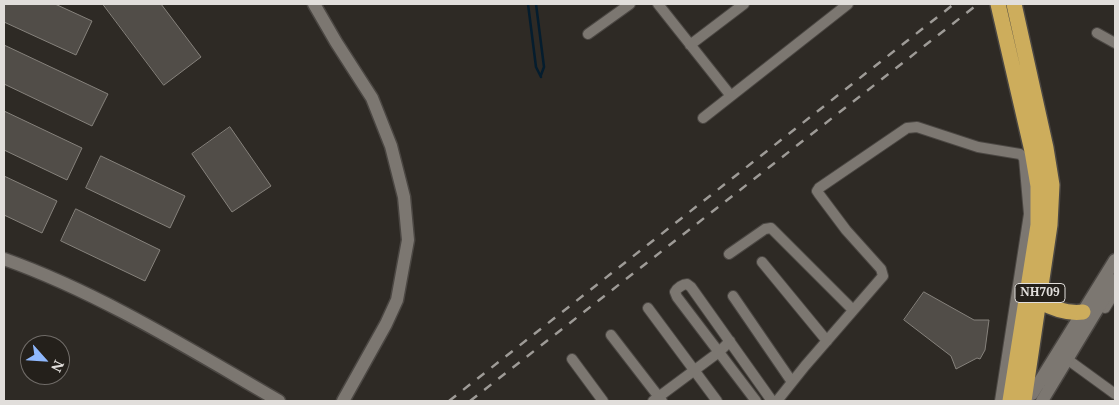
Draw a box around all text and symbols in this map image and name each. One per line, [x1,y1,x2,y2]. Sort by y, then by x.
road number: NH709 [1015,284,1065,302]
north arrow [20,335,70,385]
text: N [47,357,69,375]

